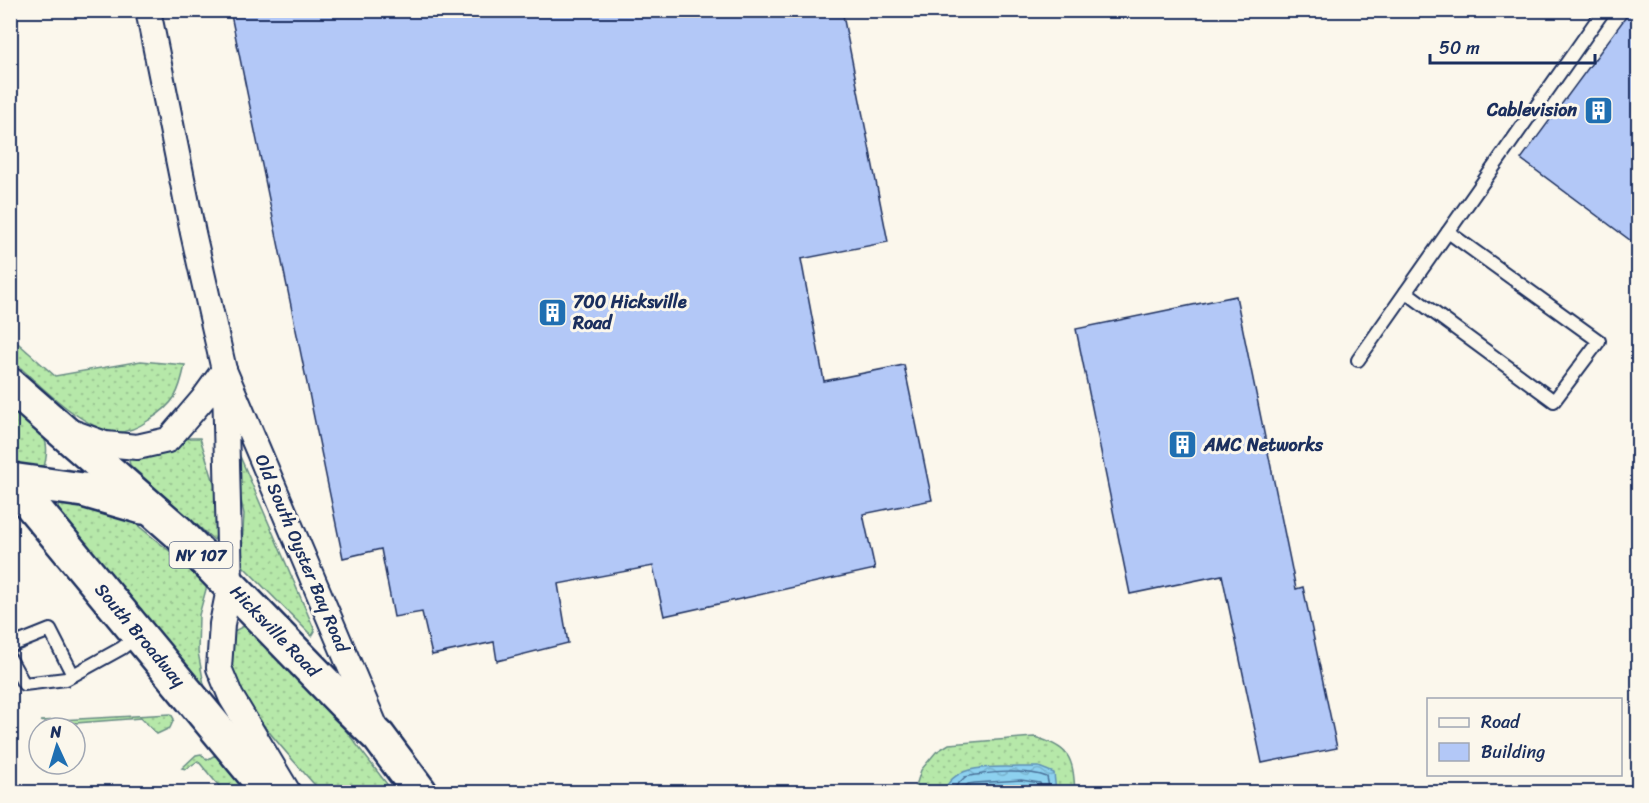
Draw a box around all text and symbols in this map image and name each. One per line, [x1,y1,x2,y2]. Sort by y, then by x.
scale bar [1430,27,1595,65]
text: 50 m [1439,32,1480,64]
place label: Cablevision [1486,94,1577,126]
building icon: Cablevision [1582,94,1614,126]
place label: 700 Hicksville Road [572,286,687,339]
building icon: 700 Hicksville Road [536,296,568,328]
building icon: AMC Networks [1167,429,1199,461]
place label: AMC Networks [1203,429,1324,461]
street label: Old South Oyster Bay Road [246,449,359,659]
road number: NY 107 [170,542,232,568]
street label: South Broadway [86,575,194,695]
street label: Hicksville Road [222,577,329,686]
legend [1427,698,1622,776]
text: Road [1481,706,1521,738]
north arrow [27,716,87,776]
text: N [48,717,63,746]
text: Building [1481,736,1545,768]

